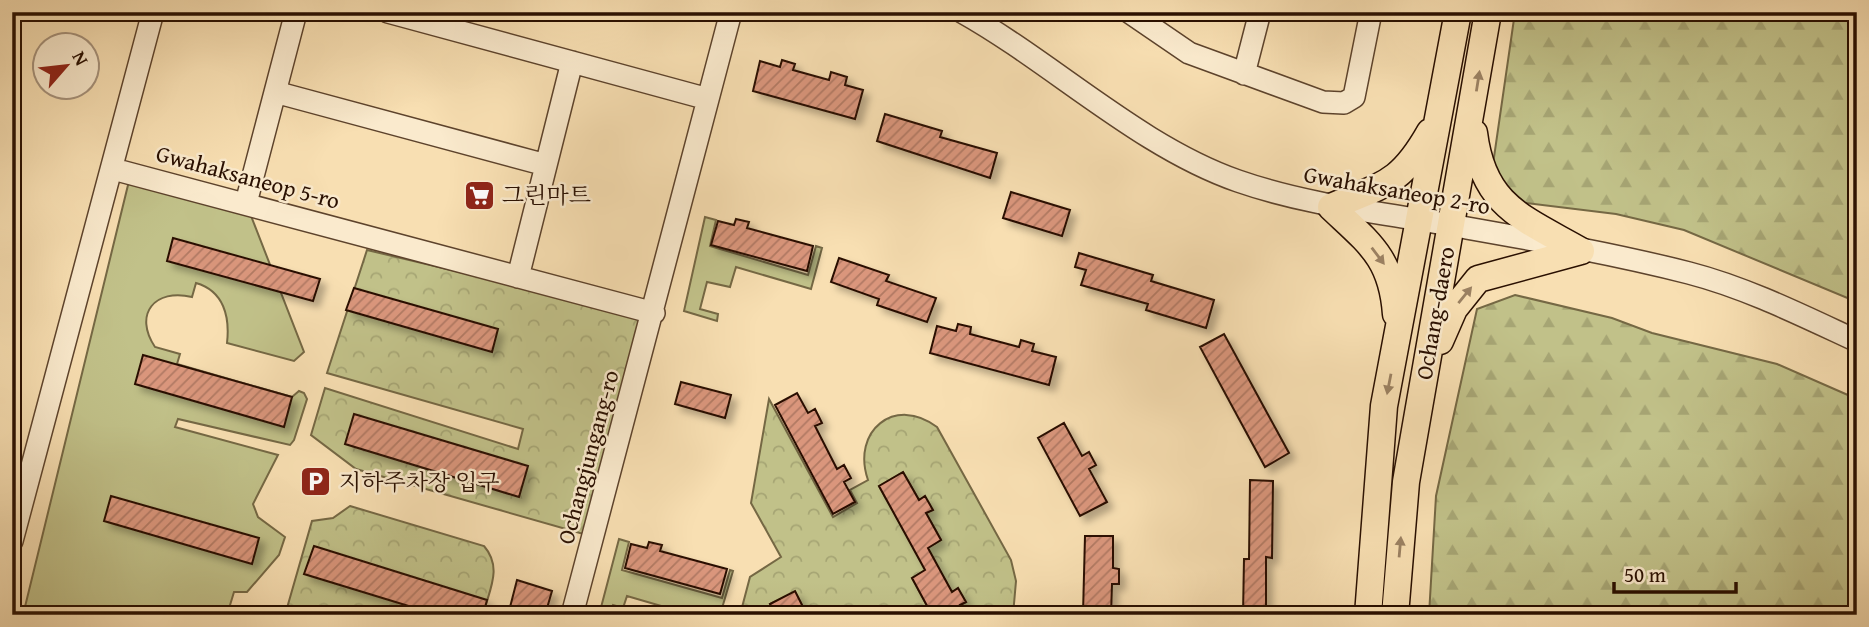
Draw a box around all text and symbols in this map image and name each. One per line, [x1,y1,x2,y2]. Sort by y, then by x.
north arrow [32,32,102,102]
text: N [66,46,96,70]
one-way arrow [1472,70,1483,92]
street label: Gwahaksaneop 5-ro [153,136,344,217]
street label: Gwahaksaneop 2-ro [1301,157,1493,222]
supermarket icon: 그린마트 [462,178,496,212]
place label: 그린마트 [502,178,591,211]
street label: Ochang-daero [1407,244,1462,382]
one-way arrow [1371,247,1385,265]
one-way arrow [1458,287,1473,305]
street label: Ochangjungang-ro [548,366,627,548]
one-way arrow [1383,373,1394,395]
parking icon: 지하주차장 입구 [299,465,333,499]
place label: 지하주차장 입구 [339,465,500,498]
one-way arrow [1395,535,1406,557]
scale bar [1614,550,1736,594]
text: 50 m [1624,559,1666,590]

